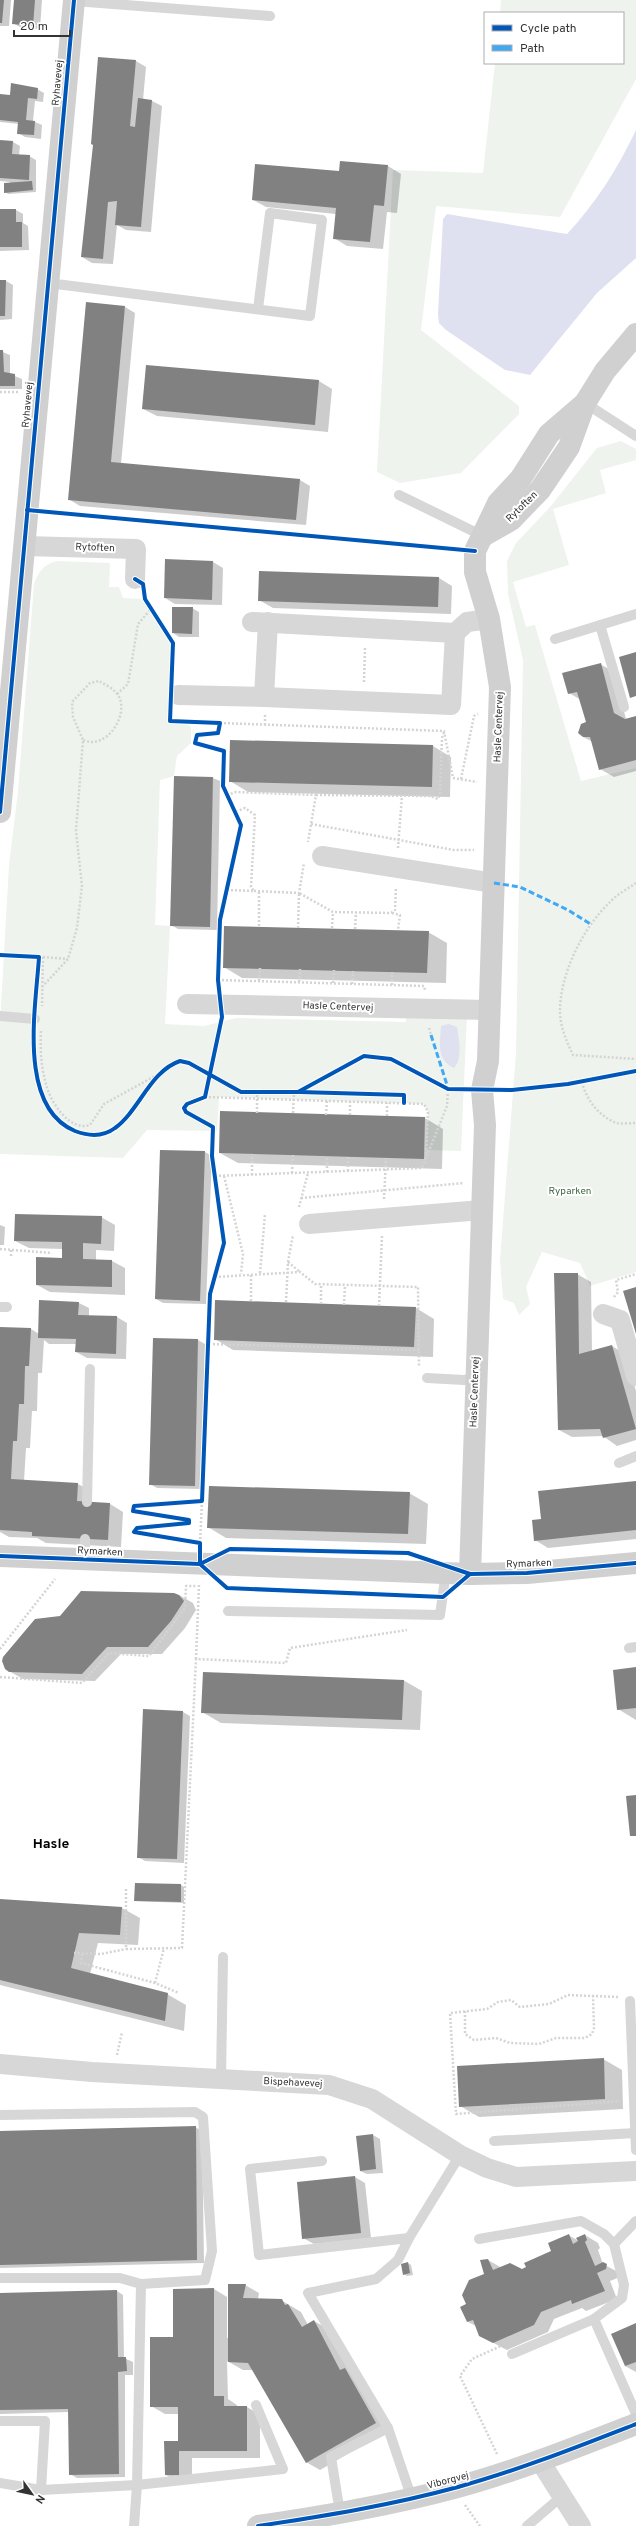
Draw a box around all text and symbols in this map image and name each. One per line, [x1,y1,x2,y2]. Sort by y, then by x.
scale bar [14,12,70,38]
legend [484,12,624,64]
text: 20 m [20,19,48,35]
text: Cycle path [520,21,577,37]
text: Path [520,41,545,57]
street label: Ryhavevej [50,60,66,106]
street label: Ryhavevej [20,382,36,428]
street label: Rytoften [503,489,541,525]
street label: Rytoften [75,541,115,555]
street label: Hasle Centervej [491,691,507,763]
street label: Hasle Centervej [302,999,374,1015]
park label: Ryparken [548,1185,592,1198]
street label: Hasle Centervej [467,1356,483,1428]
street label: Rymarken [77,1544,123,1560]
street label: Rymarken [506,1557,552,1571]
district label: Hasle [33,1836,70,1853]
street label: Bispehavevej [263,2075,323,2091]
street label: Viborgvej [426,2469,470,2493]
north arrow [12,2474,52,2514]
text: N [32,2492,48,2506]

